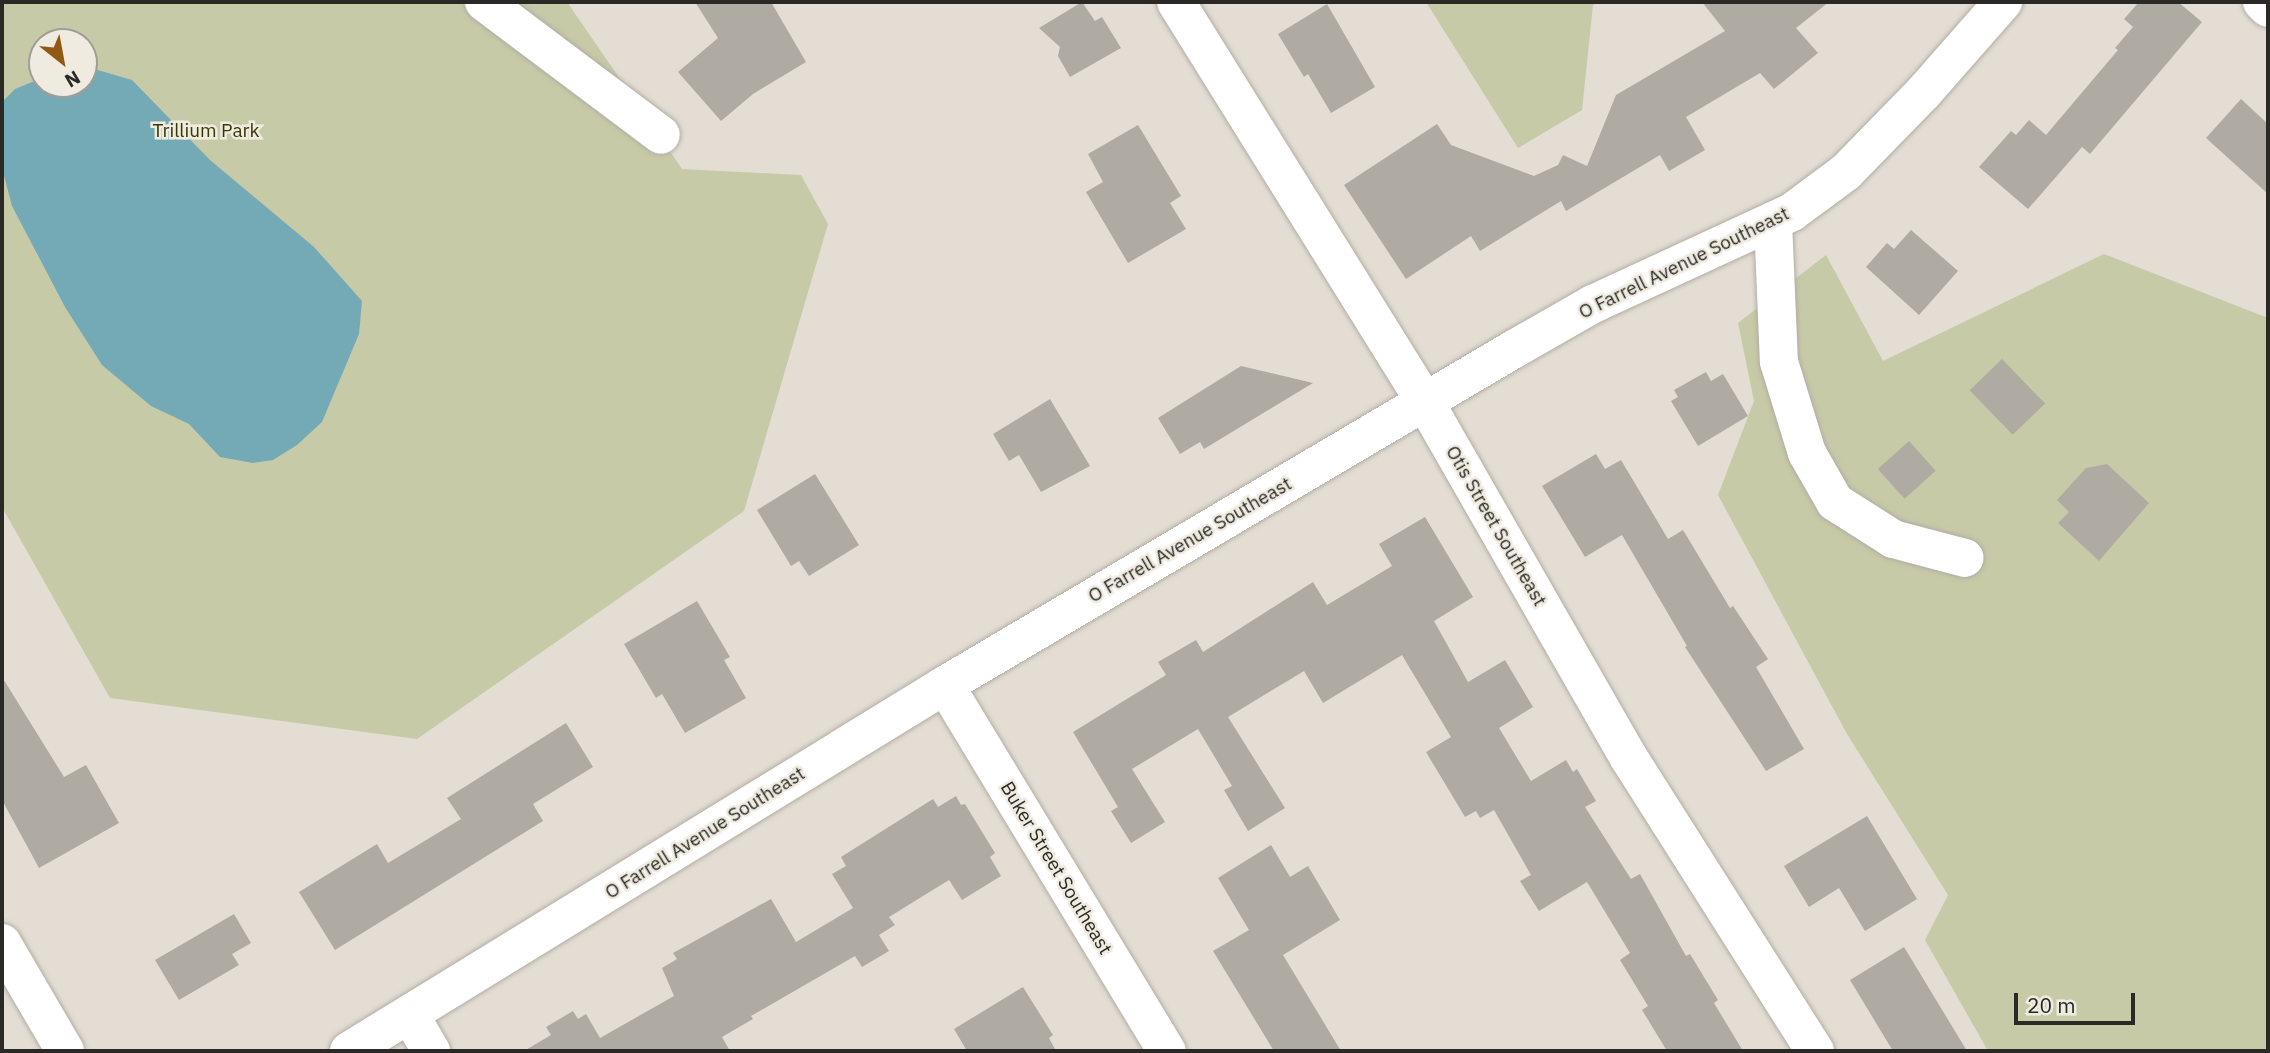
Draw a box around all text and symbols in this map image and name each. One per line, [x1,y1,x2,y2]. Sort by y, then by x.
north arrow [28,28,98,98]
text: N [61,65,85,93]
park label: Trillium Park [152,120,260,142]
street label: O Farrell Avenue Southeast [1575,202,1793,324]
street label: Otis Street Southeast [1441,442,1551,610]
street label: O Farrell Avenue Southeast [1084,472,1296,608]
street label: O Farrell Avenue Southeast [601,762,809,904]
street label: Buker Street Southeast [995,777,1117,959]
scale bar [2018,979,2139,1023]
text: 20 m [2027,991,2076,1019]

